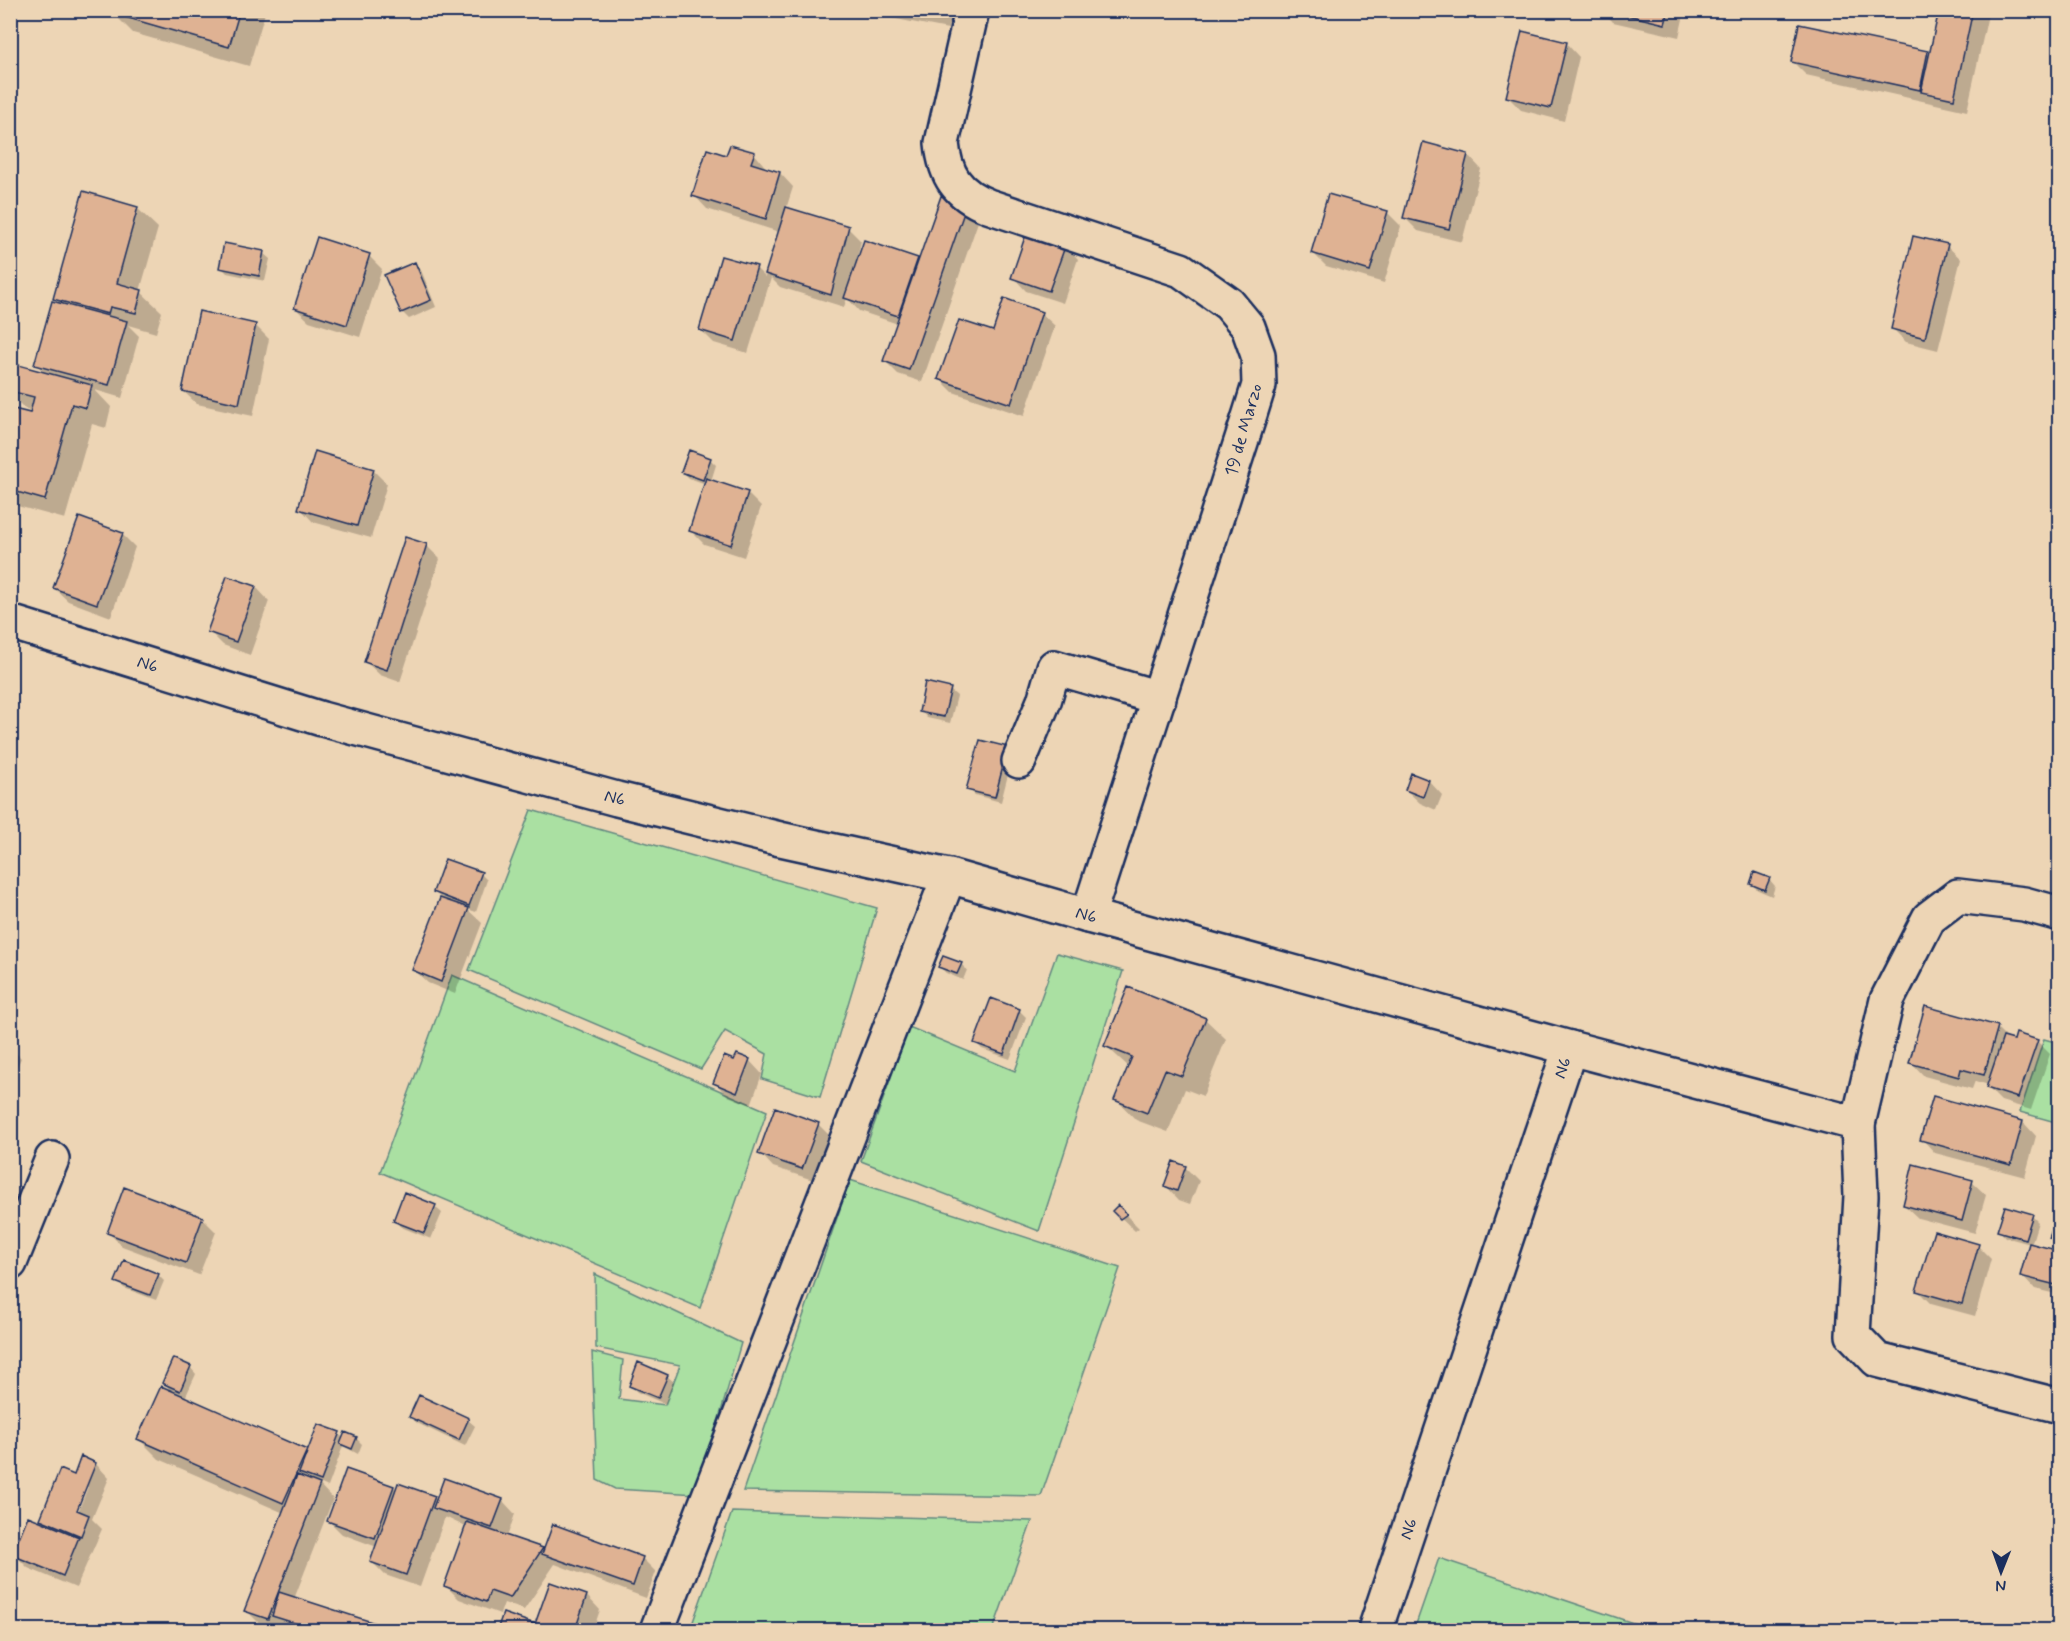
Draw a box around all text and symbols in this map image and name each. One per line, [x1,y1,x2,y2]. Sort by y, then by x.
street label: 19 de Marzo [1219,381,1269,479]
street label: N6 [134,650,161,679]
street label: N6 [601,784,628,813]
street label: N6 [1073,901,1100,930]
street label: N6 [1548,1054,1578,1082]
street label: N6 [1394,1515,1424,1543]
north arrow [1971,1542,2031,1602]
text: N [1995,1575,2006,1596]

